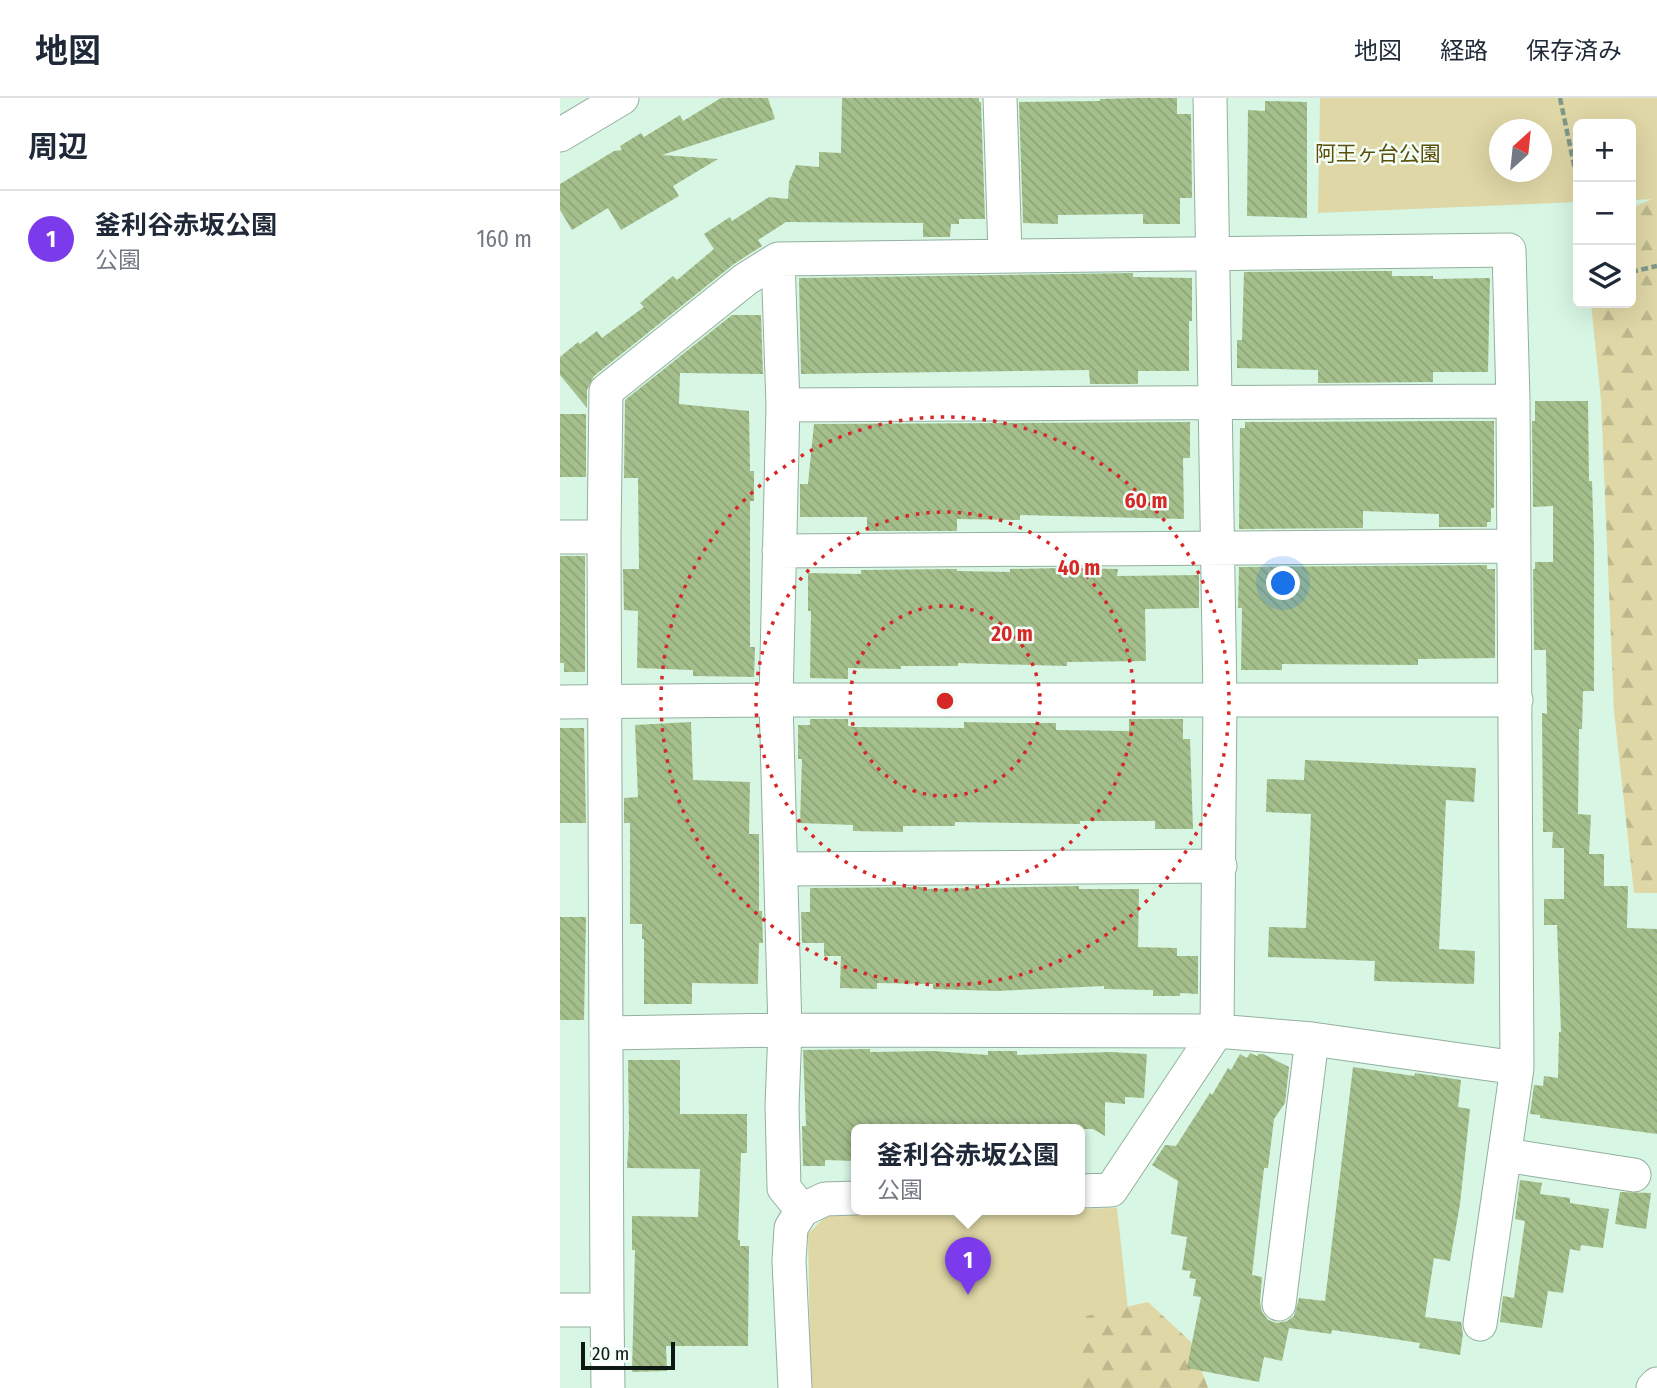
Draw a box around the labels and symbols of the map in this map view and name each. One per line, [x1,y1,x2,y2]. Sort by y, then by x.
north arrow [1489,119,1552,182]
park label: 阿王ヶ台公園 [1315,141,1441,167]
text: 60 m [1125,488,1167,514]
text: 40 m [1058,555,1100,581]
your location [1266,566,1300,600]
text: 20 m [990,621,1033,647]
centre of rings [933,689,957,713]
pin: 1 [945,1237,991,1295]
scale bar [581,1339,676,1371]

